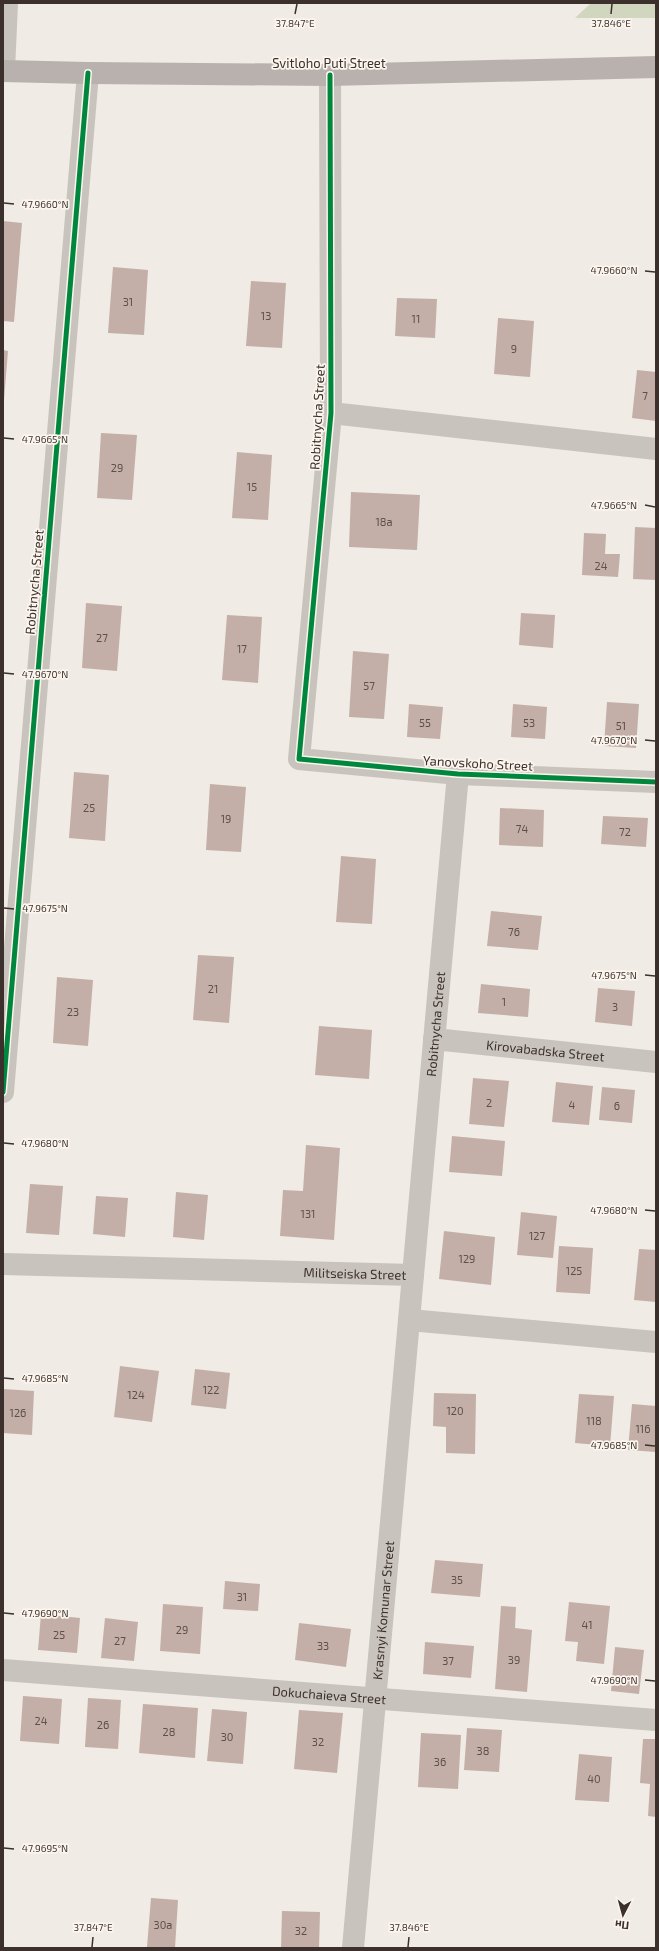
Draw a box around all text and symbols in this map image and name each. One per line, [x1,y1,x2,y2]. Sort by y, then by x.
text: 37.847°E [275,17,315,29]
text: 37.846°E [591,17,631,29]
street label: Svitloho Puti Street [272,55,386,71]
text: 47.9660°N [22,198,68,210]
text: 47.9660°N [591,264,637,276]
house number: 31 [123,295,133,308]
house number: 13 [261,309,271,322]
house number: 11 [412,312,420,325]
house number: 9 [511,342,517,355]
street label: Robitnycha Street [306,364,328,470]
house number: 7 [642,389,648,402]
text: 47.9665°N [22,433,68,445]
house number: 29 [111,461,123,474]
house number: 15 [247,480,257,493]
text: 47.9665°N [591,499,637,511]
house number: 18а [375,515,393,528]
street label: Robitnycha Street [21,529,47,635]
house number: 24 [595,559,608,572]
house number: 27 [96,631,108,644]
house number: 17 [237,642,247,655]
text: 47.9670°N [22,668,68,680]
house number: 57 [363,679,375,692]
house number: 55 [419,716,431,729]
house number: 53 [523,716,535,729]
house number: 51 [616,719,626,732]
text: 47.9670°N [591,734,637,746]
street label: Yanovskoho Street [423,752,533,774]
house number: 25 [83,801,95,814]
house number: 19 [221,812,231,825]
house number: 74 [516,822,528,835]
house number: 72 [619,825,631,838]
text: 47.9675°N [22,902,68,914]
house number: 76 [508,925,520,938]
text: 47.9675°N [591,969,637,981]
street label: Robitnycha Street [423,971,448,1077]
house number: 21 [208,982,218,995]
house number: 1 [502,995,506,1008]
house number: 3 [612,1000,618,1013]
house number: 23 [67,1005,79,1018]
street label: Kirovabadska Street [486,1036,605,1065]
house number: 2 [486,1096,492,1109]
house number: 4 [569,1098,576,1111]
house number: 6 [614,1099,620,1112]
text: 47.9680°N [21,1137,69,1149]
text: 47.9680°N [590,1204,638,1216]
house number: 131 [301,1207,315,1220]
house number: 127 [529,1229,545,1242]
house number: 129 [459,1252,475,1265]
street label: Militseiska Street [303,1264,407,1283]
house number: 125 [566,1264,582,1277]
text: 47.9685°N [22,1372,68,1384]
house number: 122 [203,1383,219,1396]
house number: 124 [127,1388,145,1401]
house number: 120 [446,1404,464,1417]
house number: 126 [10,1406,26,1419]
house number: 118 [586,1414,602,1427]
house number: 116 [635,1422,651,1435]
text: 47.9685°N [591,1439,637,1451]
street label: Krasnyi Komunar Street [369,1540,397,1681]
house number: 35 [451,1573,463,1586]
house number: 31 [237,1590,247,1603]
text: 47.9690°N [22,1607,68,1619]
house number: 41 [581,1618,593,1631]
house number: 29 [176,1623,188,1636]
house number: 25 [53,1628,65,1641]
house number: 27 [114,1634,126,1647]
house number: 33 [317,1639,329,1652]
house number: 39 [508,1653,520,1666]
house number: 37 [442,1654,454,1667]
text: 47.9690°N [591,1674,637,1686]
street label: Dokuchaieva Street [271,1683,387,1707]
house number: 24 [35,1714,48,1727]
house number: 26 [97,1718,109,1731]
house number: 28 [163,1725,175,1738]
house number: 30 [221,1730,233,1743]
house number: 32 [312,1735,324,1748]
house number: 38 [477,1744,489,1757]
house number: 36 [434,1755,446,1768]
house number: 40 [587,1772,601,1785]
text: 47.9695°N [22,1842,68,1854]
north arrow [603,1895,643,1935]
house number: 30а [154,1918,172,1931]
text: Пн [614,1918,630,1933]
text: 37.847°E [73,1921,113,1933]
text: 37.846°E [389,1921,429,1933]
house number: 32 [295,1924,307,1937]

